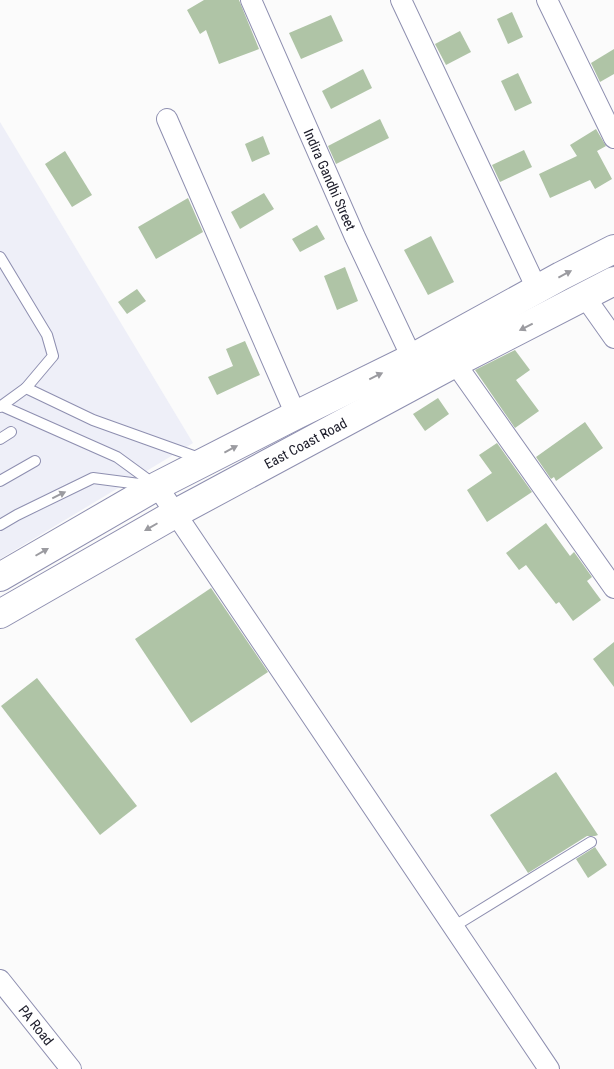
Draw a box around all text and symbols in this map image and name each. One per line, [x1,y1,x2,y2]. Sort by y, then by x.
street label: Indira Gandhi Street [300,126,359,233]
one-way arrow [558,270,572,278]
one-way arrow [518,323,533,331]
one-way arrow [369,372,383,380]
street label: East Coast Road [262,415,349,472]
one-way arrow [223,445,238,453]
one-way arrow [52,491,66,499]
one-way arrow [144,523,157,532]
one-way arrow [36,548,49,557]
street label: PA Road [15,1002,57,1048]

